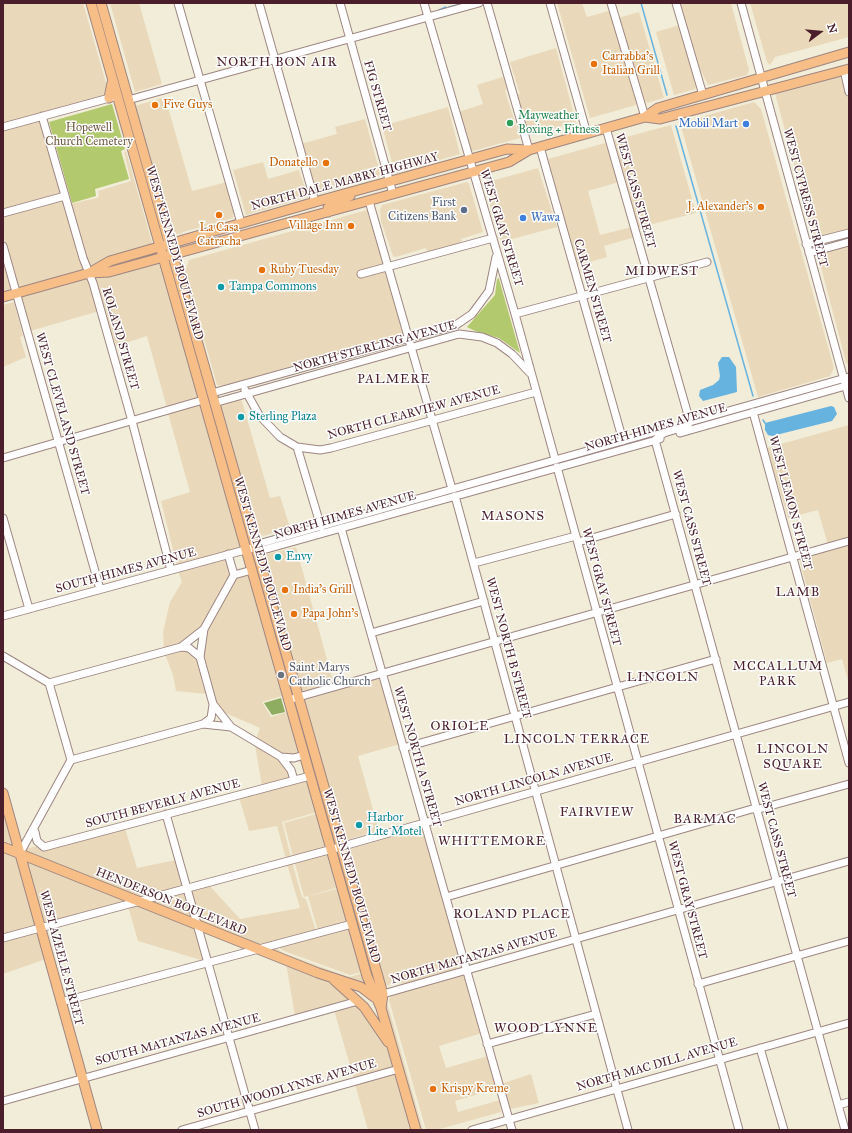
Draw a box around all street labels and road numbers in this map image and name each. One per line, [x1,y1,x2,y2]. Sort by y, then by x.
street label: FIG STREET [360,59,394,133]
street label: WEST CYPRESS STREET [780,127,830,269]
street label: WEST CASS STREET [612,132,658,250]
street label: NORTH DALE MABRY HIGHWAY [250,150,440,214]
street label: WEST KENNEDY BOULEVARD [142,164,206,342]
street label: WEST GRAY STREET [476,168,526,288]
street label: CARMEN STREET [570,237,614,345]
street label: ROLAND STREET [99,286,141,392]
street label: NORTH STERLING AVENUE [292,318,458,376]
street label: WEST CLEVELAND STREET [32,331,92,497]
street label: NORTH CLEARVIEW AVENUE [326,383,502,443]
street label: NORTH HIMES AVENUE [583,401,729,455]
street label: WEST LEMON STREET [765,434,815,572]
street label: WEST CASS STREET [669,469,713,587]
street label: WEST KENNEDY BOULEVARD [230,475,294,653]
street label: NORTH HIMES AVENUE [272,489,418,543]
street label: WEST GRAY STREET [578,526,624,648]
street label: SOUTH HIMES AVENUE [54,545,198,597]
street label: WEST NORTH B STREET [482,576,534,720]
street label: WEST NORTH A STREET [390,685,444,829]
street label: NORTH LINCOLN AVENUE [453,751,615,809]
street label: SOUTH BEVERLY AVENUE [84,776,242,832]
street label: WEST CASS STREET [754,781,798,899]
street label: WEST KENNEDY BOULEVARD [319,787,383,965]
street label: WEST GRAY STREET [664,839,710,961]
street label: HENDERSON BOULEVARD [93,865,249,939]
street label: WEST AZEELE STREET [36,889,86,1027]
street label: NORTH MATANZAS AVENUE [389,926,559,988]
street label: SOUTH MATANZAS AVENUE [94,1011,262,1069]
street label: NORTH MAC DILL AVENUE [575,1035,739,1095]
street label: SOUTH WOODLYNNE AVENUE [196,1056,378,1122]

